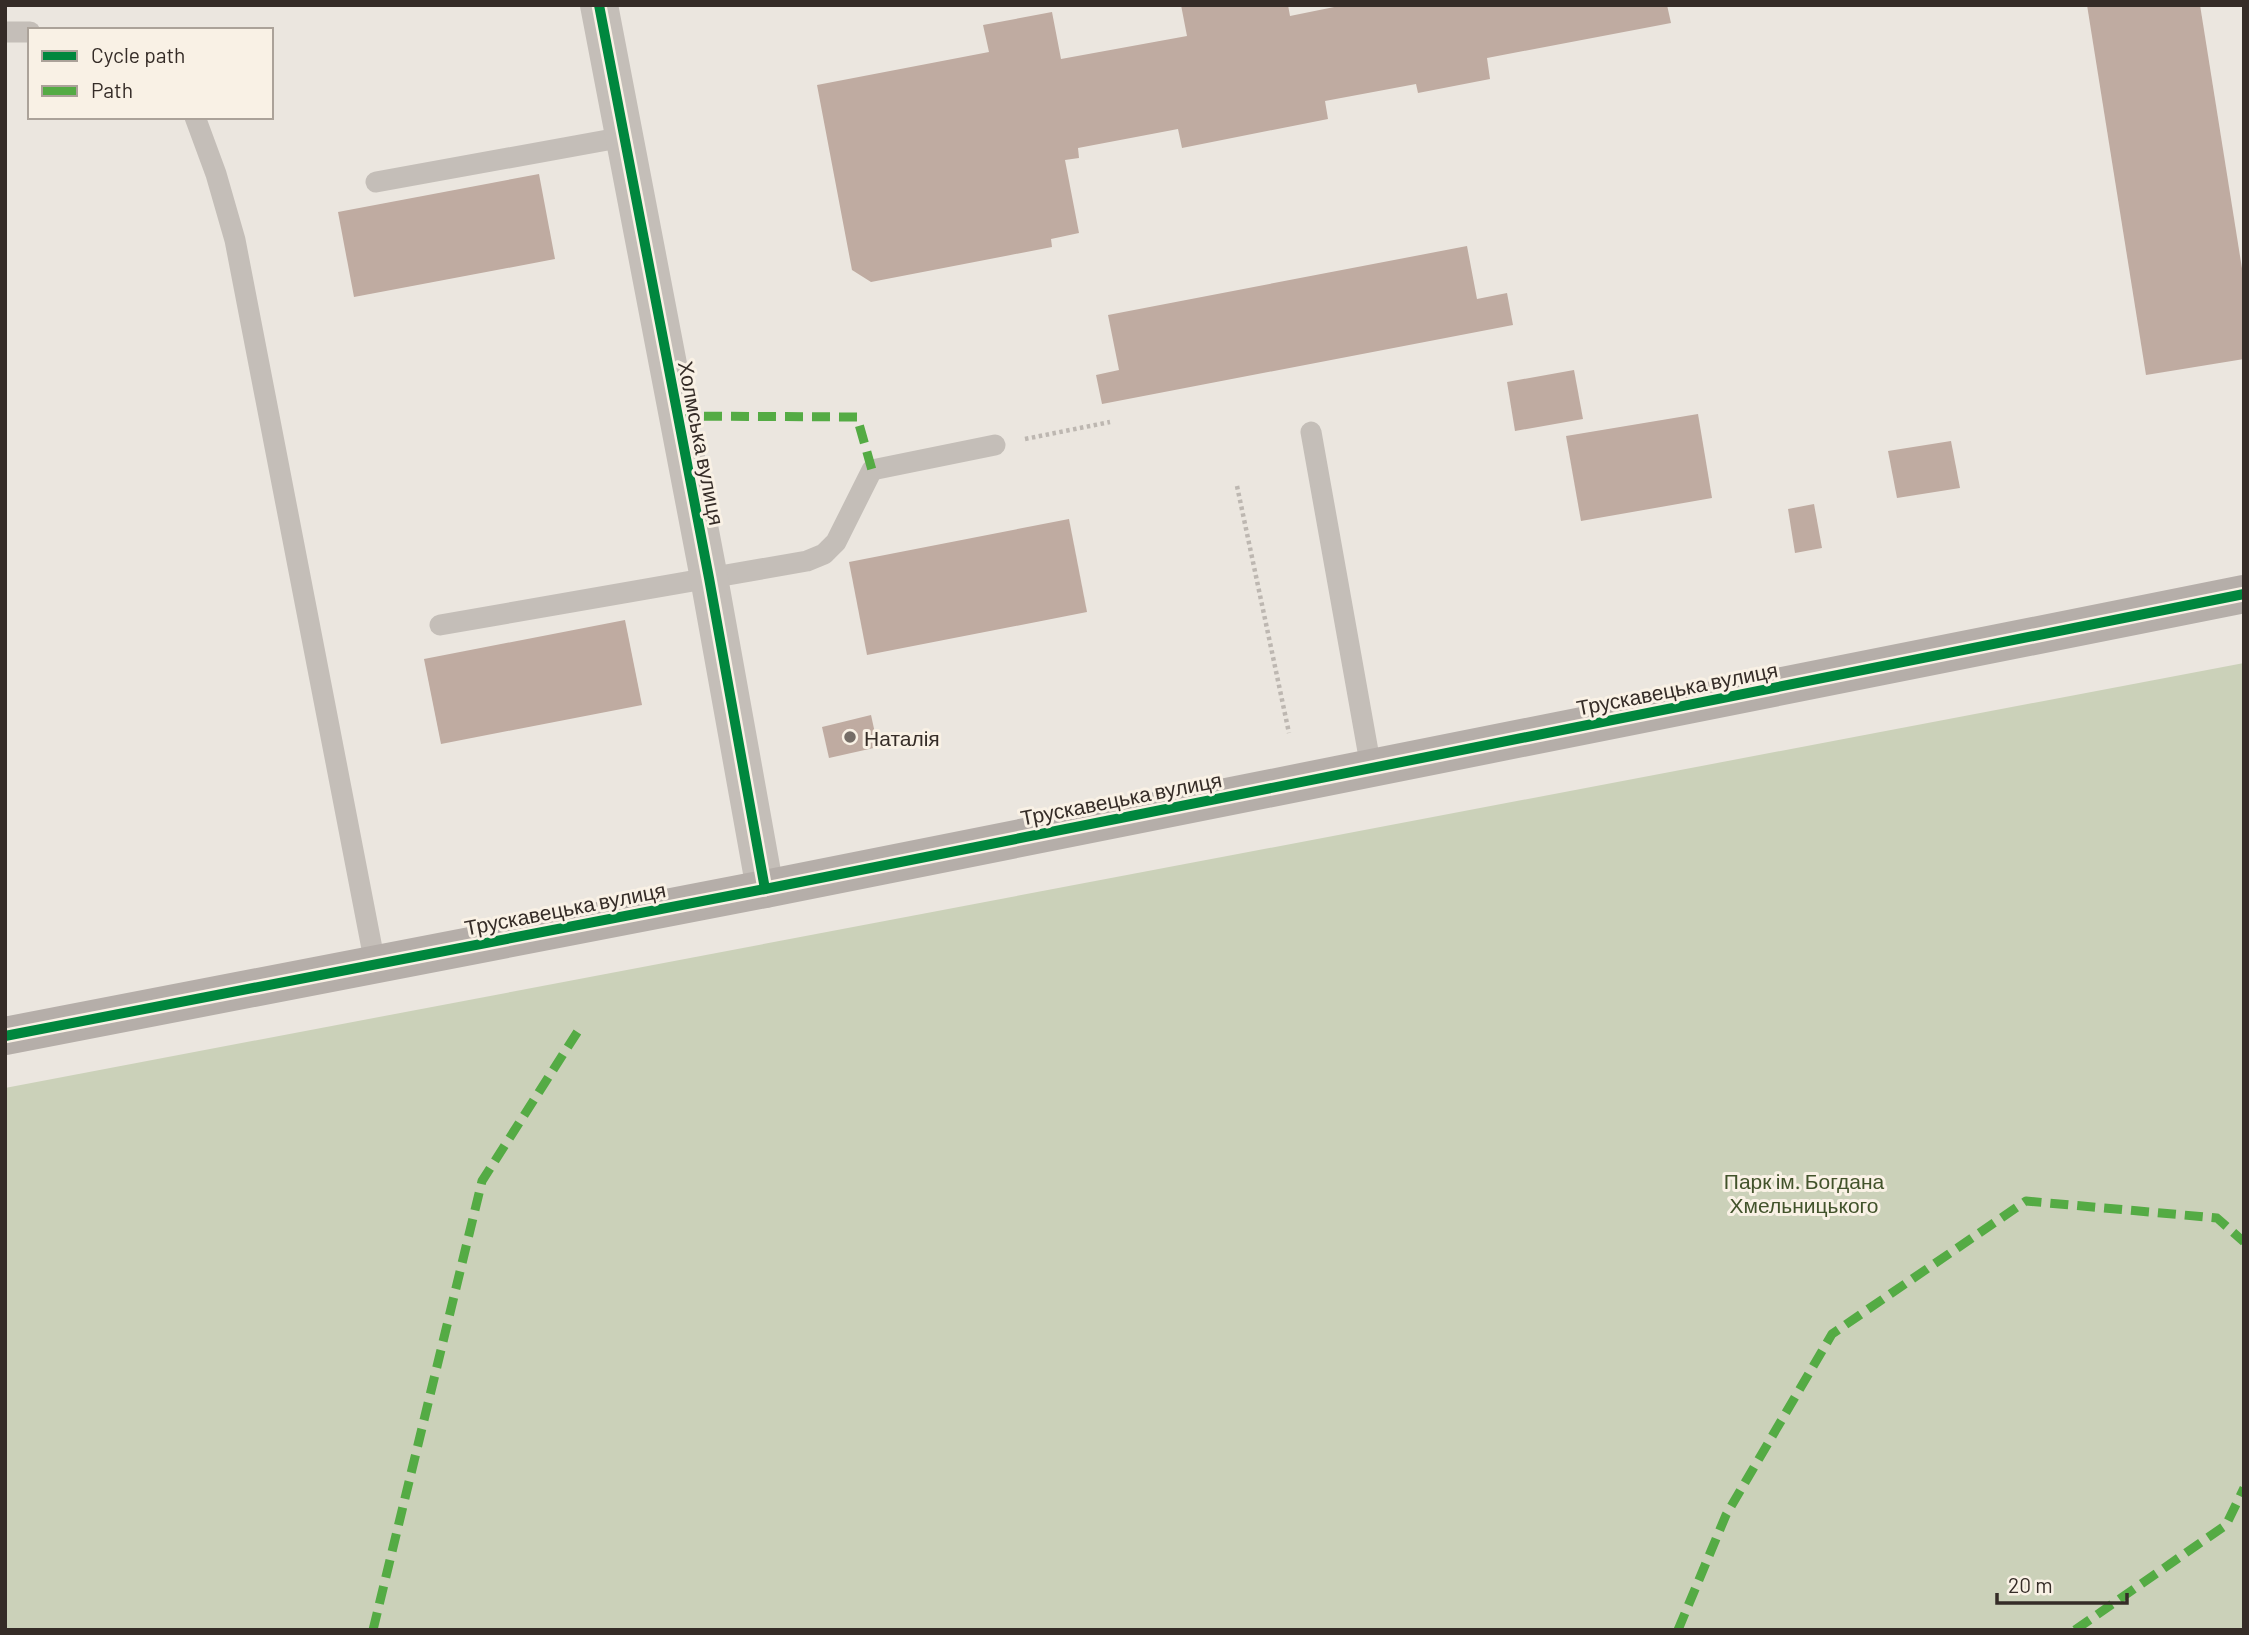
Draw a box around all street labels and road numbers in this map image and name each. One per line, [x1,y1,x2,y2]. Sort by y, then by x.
street label: Холмська вулиця [674,359,730,527]
street label: Трускавецька вулиця [1574,656,1780,720]
street label: Трускавецька вулиця [1018,766,1224,830]
street label: Трускавецька вулиця [462,876,668,940]

